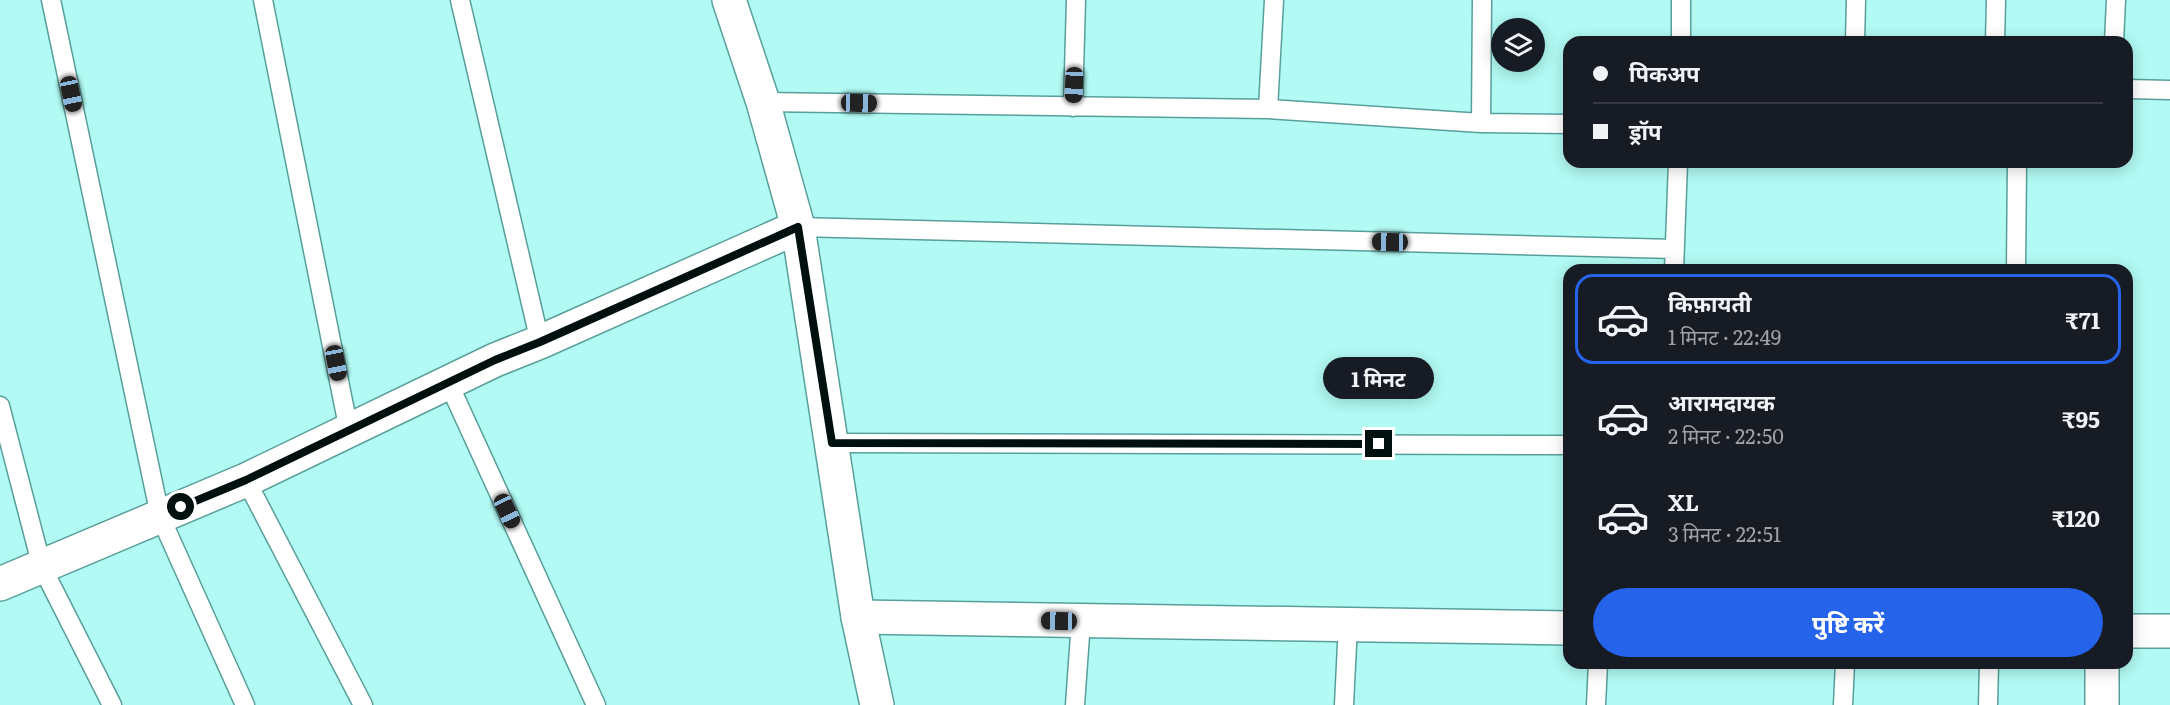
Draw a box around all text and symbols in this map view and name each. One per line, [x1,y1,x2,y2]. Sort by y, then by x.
map controls [1491,18,1545,72]
button: layers [1491,18,1545,72]
text: पिकअप [1629,56,1700,89]
car [1064,67,1084,103]
car [58,75,84,113]
car [841,94,877,112]
text: ड्रॉप [1629,114,1662,147]
car [1372,233,1408,251]
text: किफ़ायती [1668,286,1752,319]
icon: car [1596,292,1650,346]
text: ₹71 [2065,303,2100,336]
text: 1 मिनट · 22:49 [1668,321,1781,351]
car [324,344,348,382]
callout: 1 मिनट [1324,357,1434,399]
text: 1 मिनट [1351,363,1406,393]
text: आरामदायक [1668,385,1775,418]
icon: car [1596,391,1650,445]
text: ₹95 [2062,402,2100,435]
text: 2 मिनट · 22:50 [1668,420,1784,450]
route end [1365,430,1392,457]
text: XL [1668,485,1699,518]
icon: car [1596,490,1650,544]
car [491,491,523,531]
route start [167,493,194,520]
text: ₹120 [2052,501,2100,534]
text: 3 मिनट · 22:51 [1668,518,1781,548]
button: पुष्टि करें [1593,588,2103,657]
car [1041,612,1077,630]

